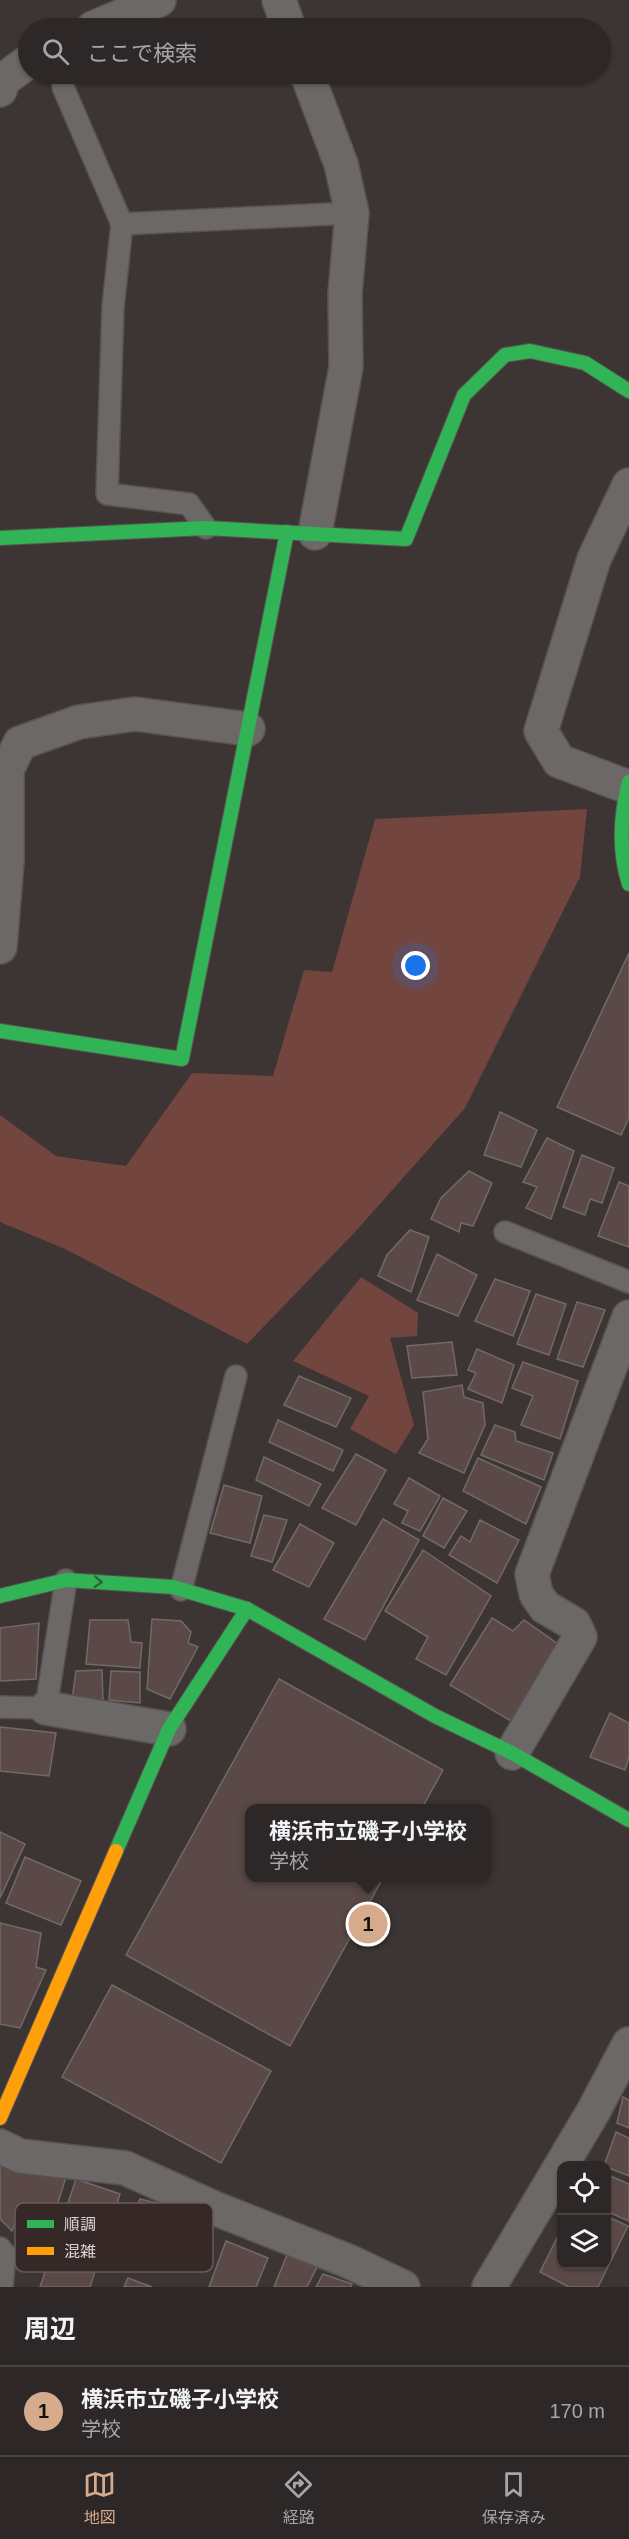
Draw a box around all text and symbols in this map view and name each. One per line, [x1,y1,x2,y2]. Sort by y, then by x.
search box [18,18,611,84]
icon: search [39,35,72,68]
text: ここで検索 [87,41,197,66]
your location [401,951,430,980]
one-way arrow [94,1575,103,1588]
popup [245,1804,491,1882]
text: 横浜市立磯子小学校 [269,1819,467,1844]
text: 学校 [269,1850,309,1872]
pin: 1 [348,1902,388,1946]
map controls [557,2161,611,2269]
button: locate [557,2161,611,2215]
legend [15,2203,213,2272]
button: layers [557,2215,611,2269]
text: 順調 [64,2216,96,2233]
text: 混雑 [64,2243,96,2260]
text: 周辺 [24,2314,76,2344]
text: 横浜市立磯子小学校 [81,2387,279,2412]
text: 1 [38,2400,49,2422]
text: 170 m [549,2400,605,2422]
text: 学校 [81,2418,121,2440]
tab: 地図 [83,2468,116,2528]
tab: 経路 [282,2468,315,2528]
tab: 保存済み [482,2468,546,2528]

